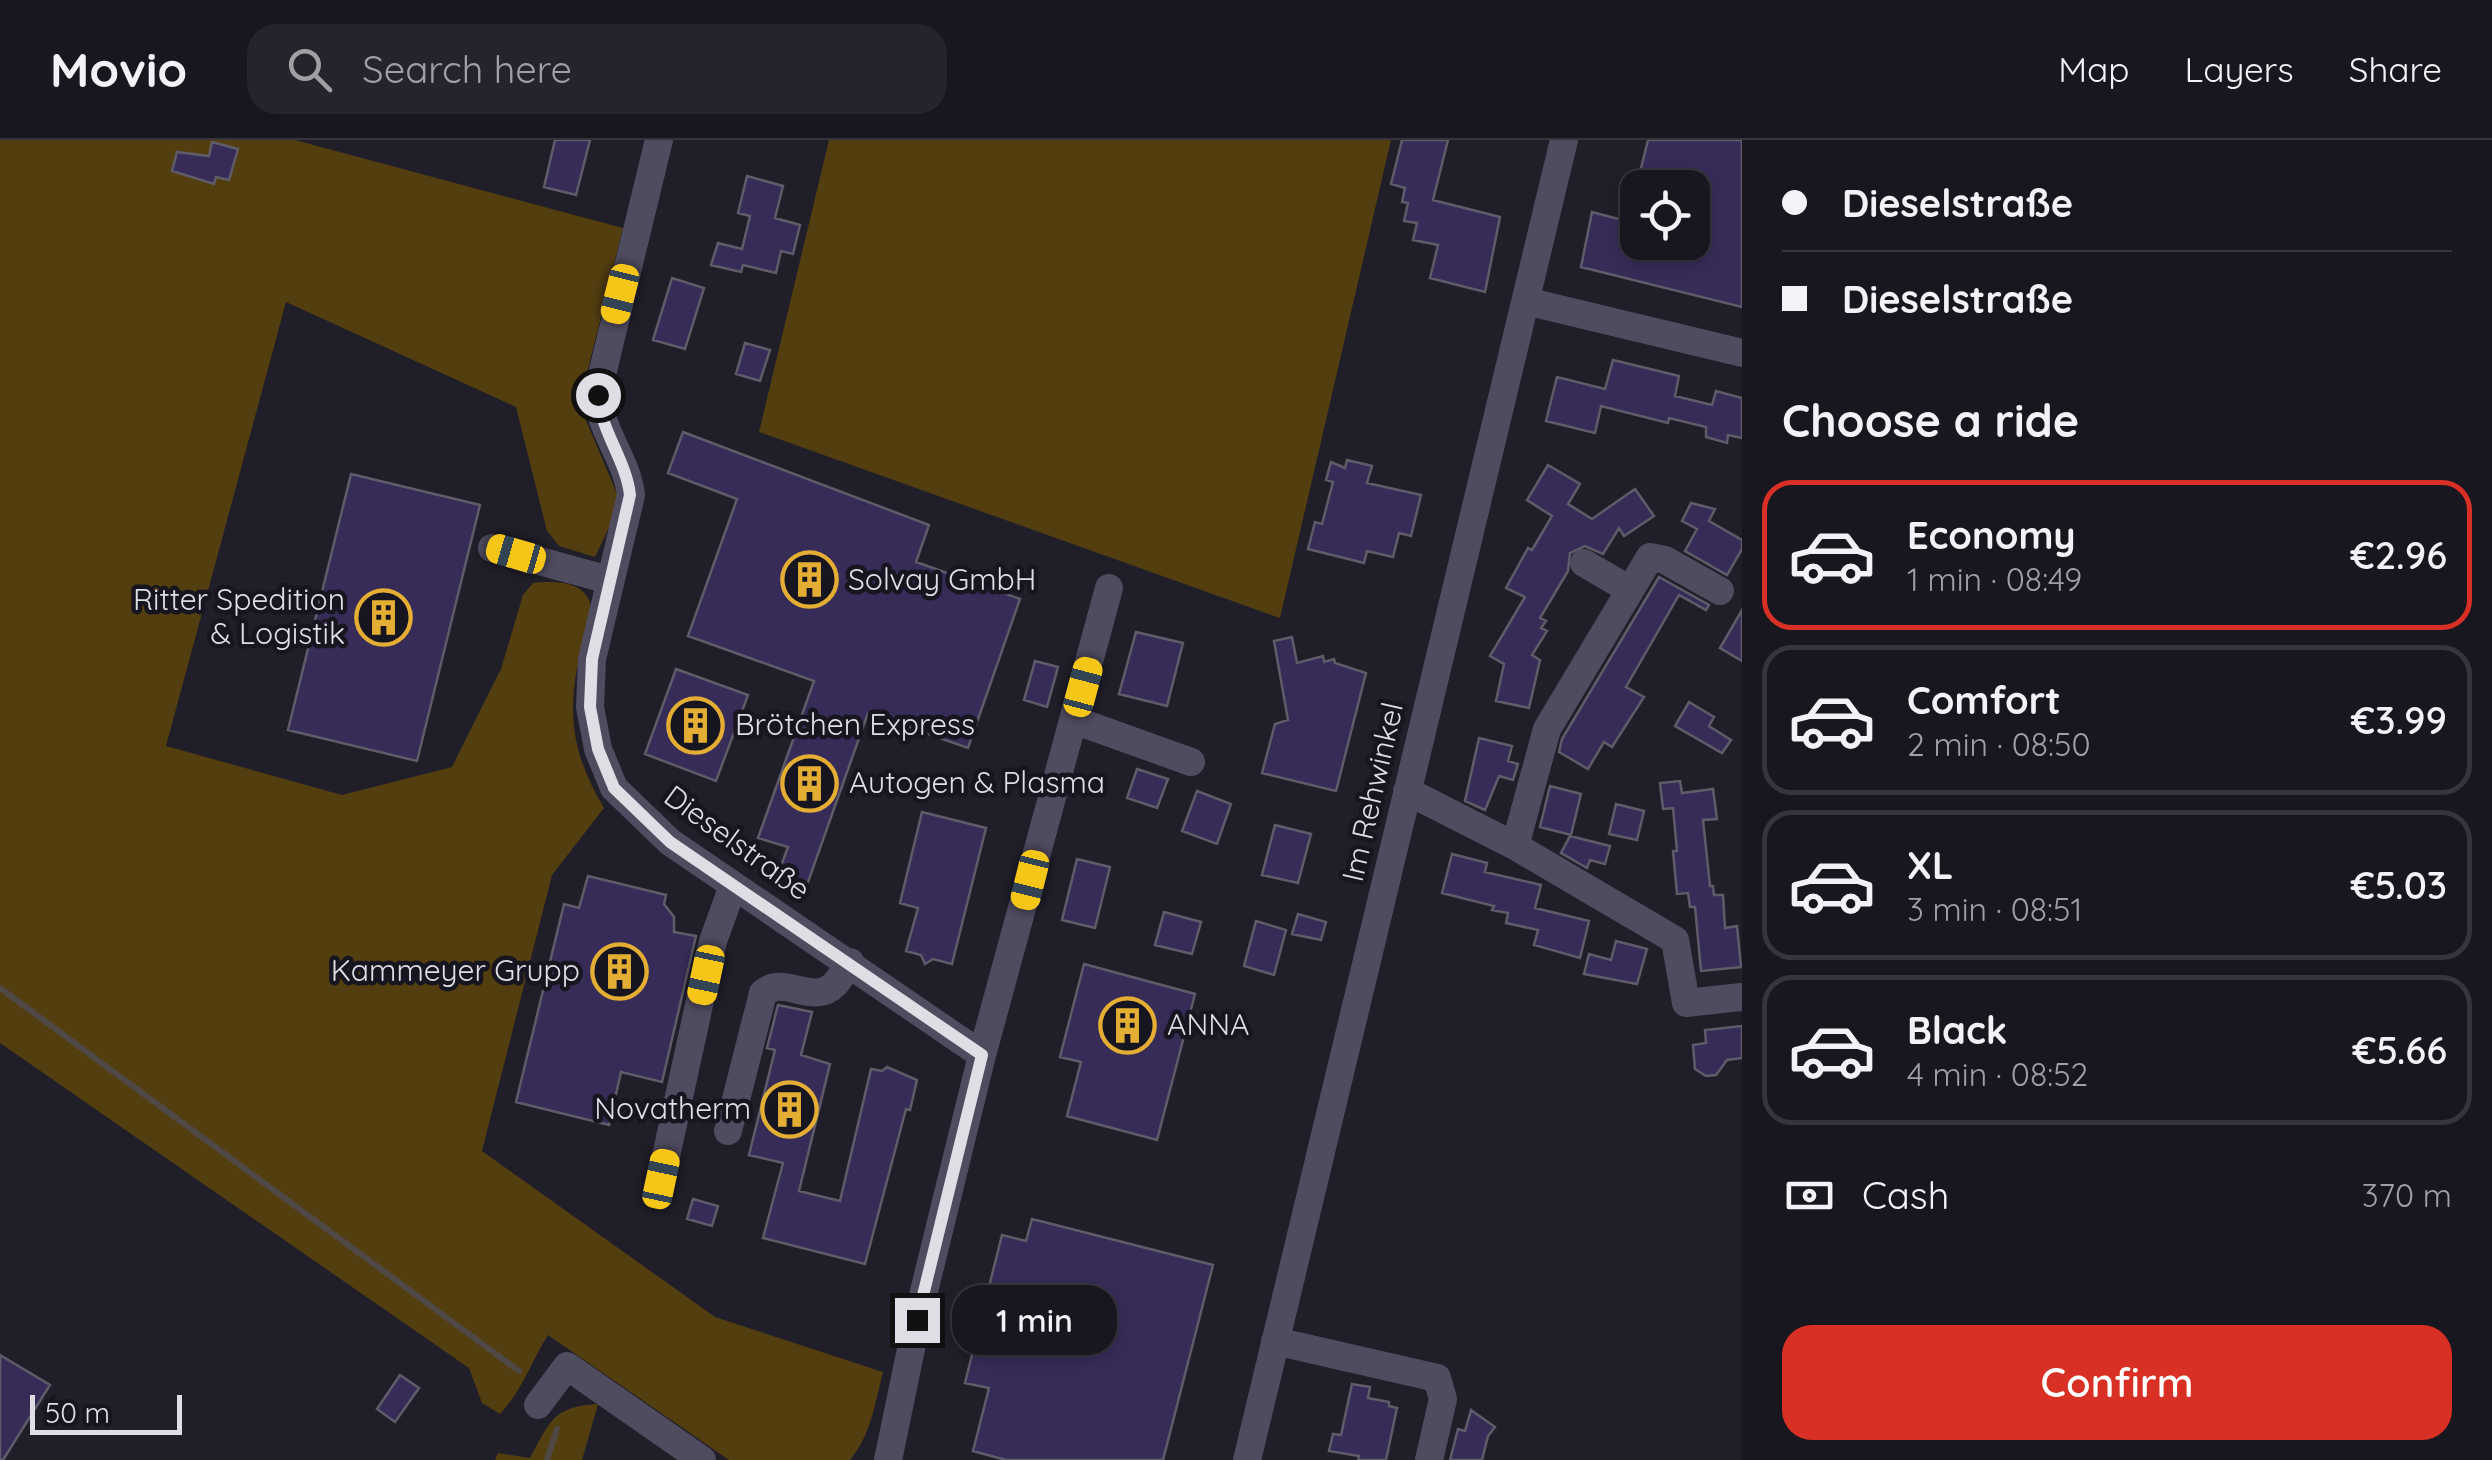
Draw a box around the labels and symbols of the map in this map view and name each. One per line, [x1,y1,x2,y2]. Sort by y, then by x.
car [598,261,642,327]
route start [576,373,621,418]
car [483,531,549,577]
building icon: Solvay GmbH [779,550,839,610]
place label: Solvay GmbH [848,560,1036,598]
place label: Ritter Spedition & Logistik [133,580,345,652]
building icon: Ritter Spedition & Logistik [354,587,414,647]
car [1061,654,1105,720]
building icon: Brötchen Express [666,695,726,755]
street label: Im Rehwinkel [1333,699,1411,885]
place label: Brötchen Express [735,705,975,743]
building icon: Autogen & Plasma [780,753,840,813]
place label: Autogen & Plasma [849,763,1105,801]
street label: Dieselstraße [657,776,818,908]
car [1008,847,1052,913]
building icon: Kammeyer Grupp [589,941,649,1001]
car [685,943,727,1007]
place label: Kammeyer Grupp [331,951,580,989]
building icon: ANNA [1098,995,1158,1055]
place label: ANNA [1167,1005,1250,1043]
building icon: Novatherm [760,1079,820,1139]
place label: Novatherm [594,1089,751,1127]
car [640,1147,682,1211]
callout: 1 min [952,1285,1117,1355]
route end [895,1298,940,1343]
scale bar [30,1390,182,1434]

